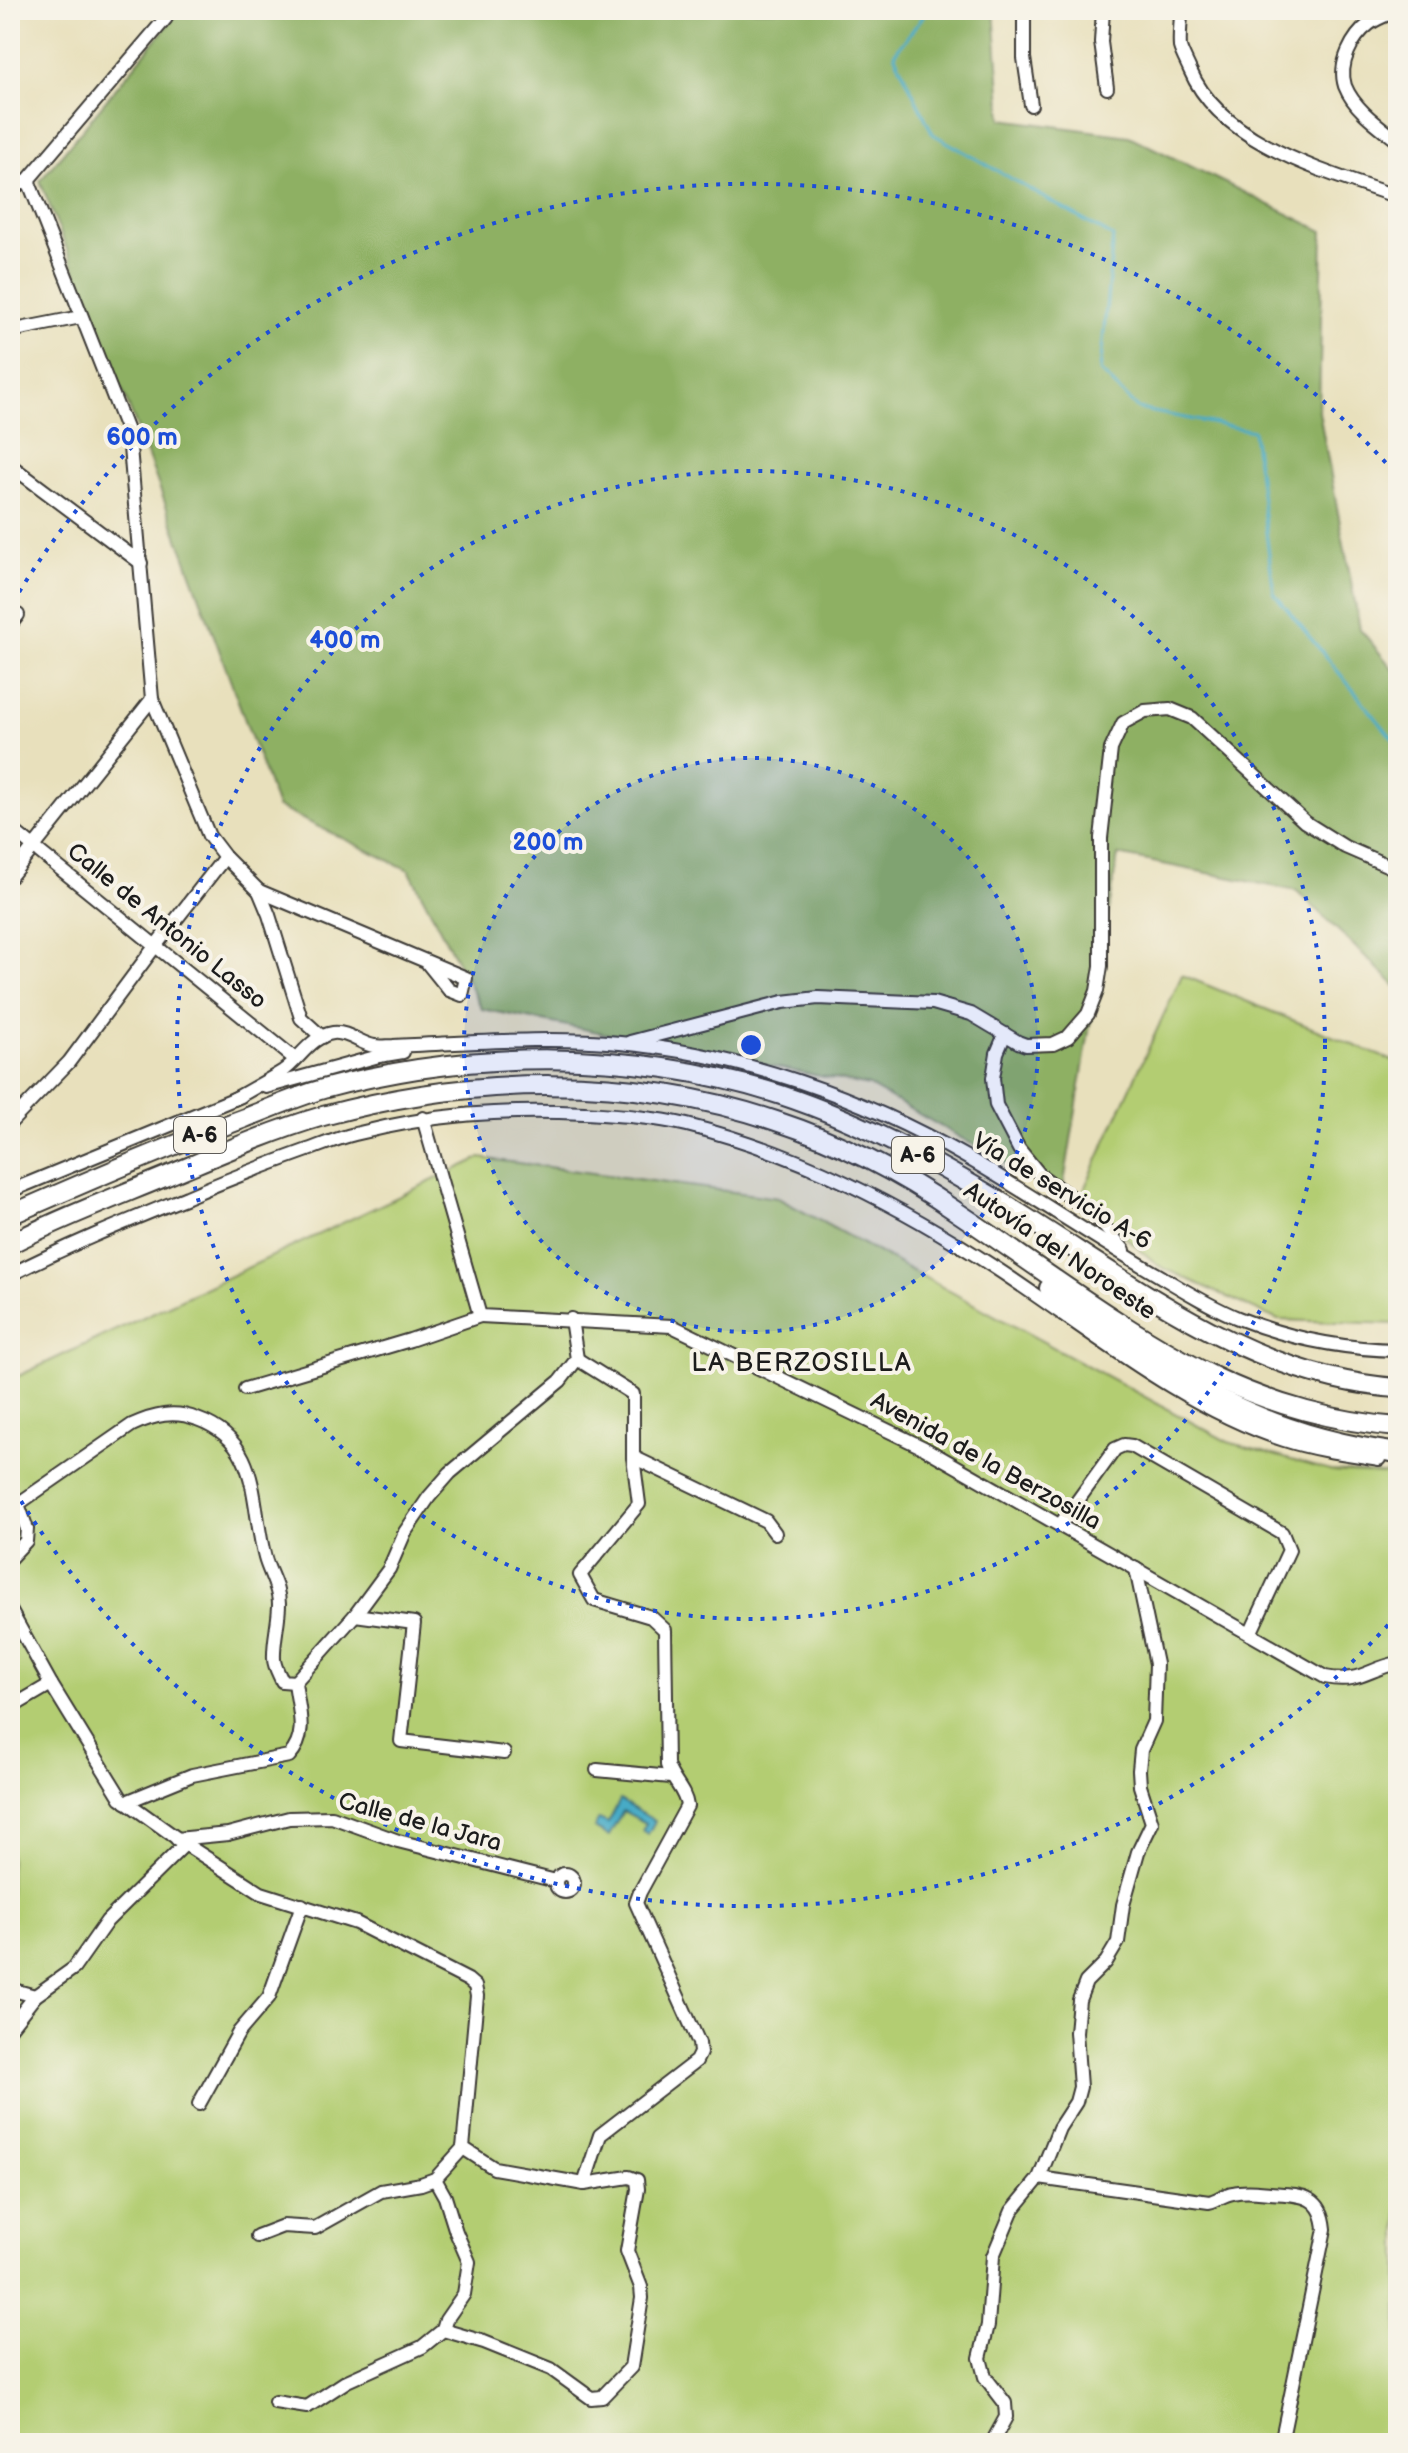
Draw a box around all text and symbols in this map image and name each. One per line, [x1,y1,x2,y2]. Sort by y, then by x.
text: 600 m [106,423,178,452]
text: 400 m [310,626,381,655]
text: 200 m [513,828,583,857]
street label: Calle de Antonio Lasso [61,837,273,1015]
centre of rings [737,1031,765,1059]
road number: A-6 [174,1117,226,1153]
street label: Vía de servicio A-6 [967,1126,1157,1256]
road number: A-6 [892,1137,944,1173]
street label: Autovía del Noroeste [958,1176,1162,1326]
district label: LA BERZOSILLA [691,1348,913,1379]
street label: Avenida de la Berzosilla [866,1386,1106,1536]
street label: Calle de la Jara [335,1786,505,1858]

